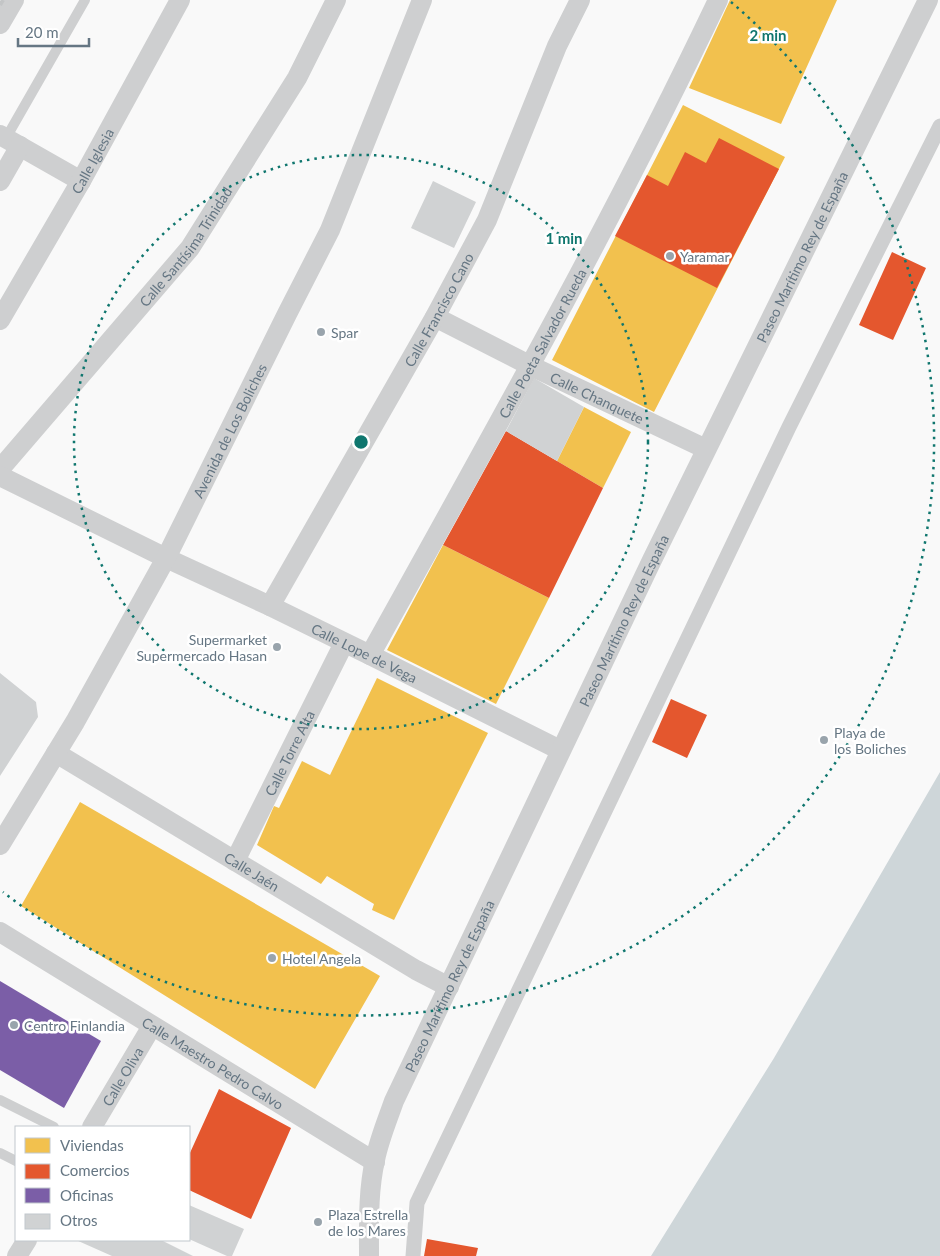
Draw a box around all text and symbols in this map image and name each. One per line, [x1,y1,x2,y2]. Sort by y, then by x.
scale bar [18,15,89,47]
text: 20 m [25,23,59,41]
text: 2 min [749,26,787,44]
street label: Calle Iglesia [67,125,117,196]
street label: Paseo Marítimo Rey de España [752,168,851,345]
street label: Calle Santísima Trinidad [135,183,235,310]
text: 1 min [545,229,583,247]
place label: Yaramar [680,248,730,265]
street label: Calle Francisco Cano [400,250,476,369]
marker: Yaramar [664,250,676,262]
street label: Calle Poeta Salvador Rueda [495,266,589,421]
place label: Spar [331,324,358,341]
marker: Spar [315,326,327,338]
street label: Avenida de Los Boliches [189,361,270,500]
street label: Calle Chanquete [548,368,647,427]
centre of rings [352,433,370,451]
street label: Paseo Marítimo Rey de España [575,532,672,709]
street label: Calle Lope de Vega [309,619,420,686]
place label: Supermarket Supermercado Hasan [136,631,267,664]
marker: Supermarket Supermercado Hasan [271,641,283,653]
street label: Calle Torre Alta [261,707,318,798]
place label: Playa de los Boliches [834,724,906,757]
marker: Playa de los Boliches [818,734,830,746]
street label: Calle Jaén [221,848,283,894]
street label: Paseo Marítimo Rey de España [401,897,497,1075]
place label: Hotel Angela [282,950,361,967]
marker: Hotel Angela [266,952,278,964]
street label: Calle Maestro Pedro Calvo [139,1013,287,1113]
place label: Centro Finlandia [24,1017,125,1034]
marker: Centro Finlandia [8,1019,20,1031]
street label: Calle Oliva [98,1044,146,1109]
legend [15,1126,190,1241]
text: Viviendas [60,1136,124,1154]
text: Comercios [60,1161,130,1179]
text: Oficinas [60,1186,114,1204]
place label: Plaza Estrella de los Mares [328,1206,408,1239]
text: Otros [60,1211,98,1229]
marker: Plaza Estrella de los Mares [312,1216,324,1228]

